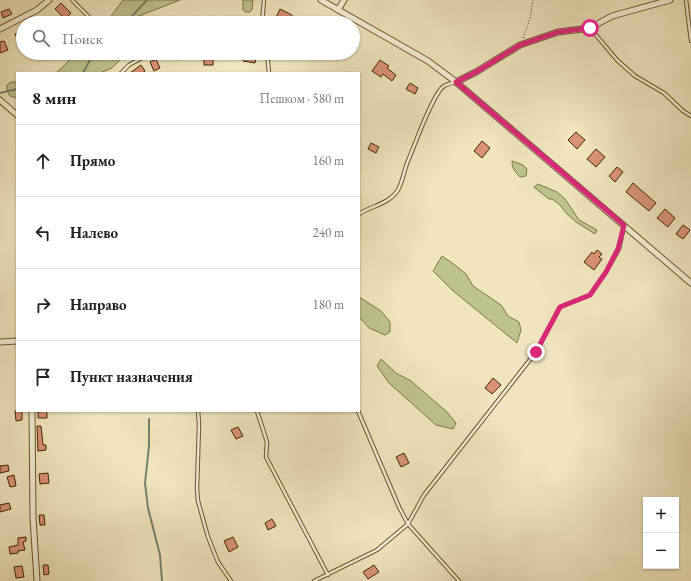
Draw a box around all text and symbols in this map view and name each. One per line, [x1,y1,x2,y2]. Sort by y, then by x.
search box [16,16,360,60]
route start [581,19,599,37]
icon: search [30,27,52,49]
text: Поиск [62,29,103,48]
text: 8 мин [32,87,76,109]
text: Пешком · 580 m [260,90,344,107]
icon: ahead [32,150,54,172]
text: Прямо [70,151,115,170]
text: 160 m [313,152,344,169]
icon: left [32,222,54,244]
text: Налево [70,223,118,242]
text: 240 m [313,224,344,241]
icon: right [32,294,54,316]
text: Направо [70,295,127,314]
text: 180 m [313,296,344,313]
route end [527,343,545,361]
icon: arrive [32,366,54,388]
text: Пункт назначения [70,367,193,386]
map controls [643,497,679,569]
button: + [643,497,679,533]
button: − [643,533,679,569]

